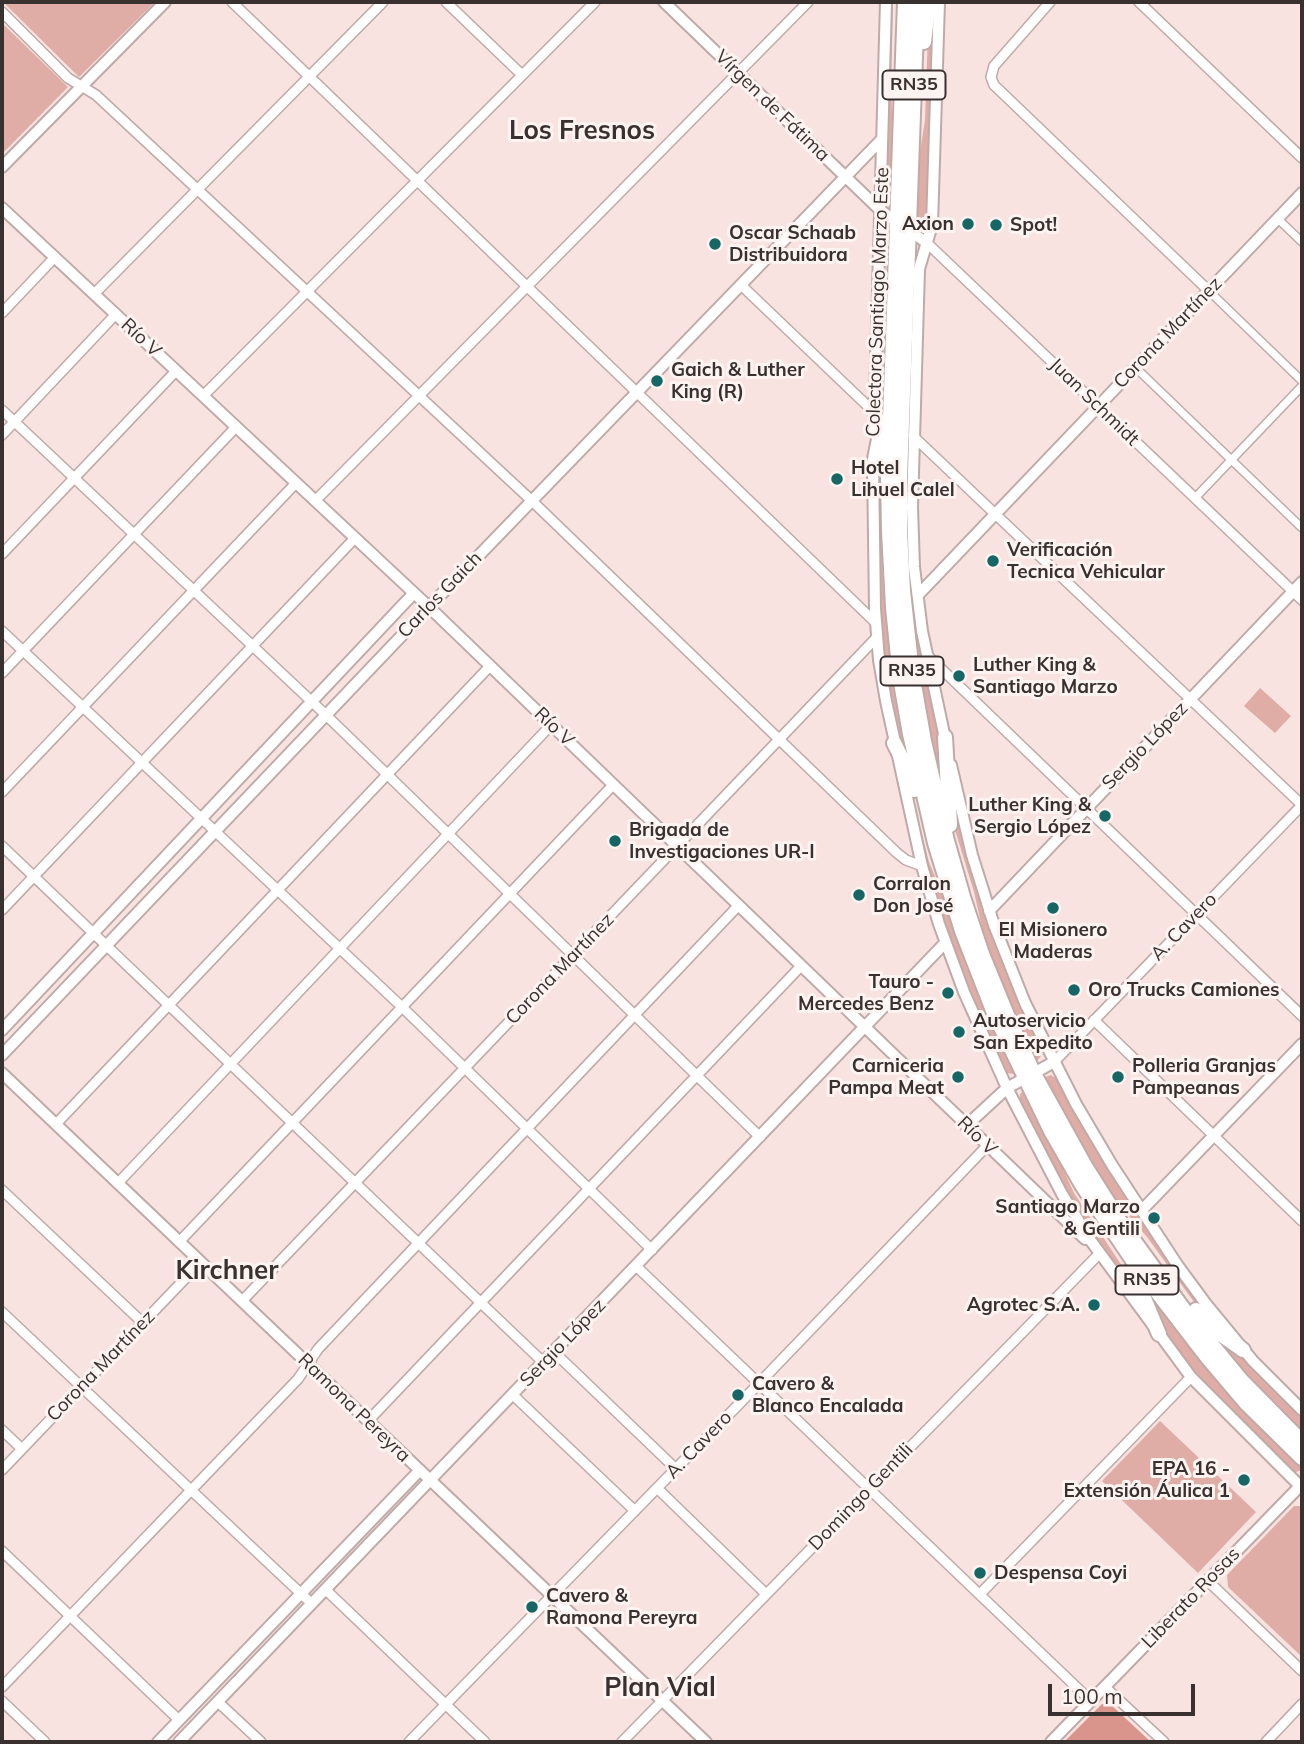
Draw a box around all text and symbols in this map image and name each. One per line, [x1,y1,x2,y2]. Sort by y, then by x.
street label: Vírgen de Fátima [710,46,834,166]
road number: RN35 [883,70,946,100]
district label: Los Fresnos [509,115,655,147]
street label: Colectora Santiago Marzo Este [862,167,894,437]
place label: Axion [902,213,954,235]
place label: Spot! [1010,214,1057,236]
marker: Axion [960,216,976,232]
marker: Spot! [988,217,1004,233]
place label: Oscar Schaab Distribuidora [729,222,856,266]
marker: Oscar Schaab Distribuidora [707,236,723,252]
street label: Corona Martínez [1109,273,1227,393]
street label: Río V [116,314,166,362]
street label: Juan Schmidt [1044,353,1144,451]
place label: Gaich & Luther King (R) [671,359,805,403]
marker: Gaich & Luther King (R) [649,373,665,389]
place label: Hotel Lihuel Calel [851,457,955,501]
marker: Hotel Lihuel Calel [829,471,845,487]
place label: Verificación Tecnica Vehicular [1007,539,1165,583]
street label: Carlos Gaich [393,547,487,643]
marker: Verificación Tecnica Vehicular [985,553,1001,569]
place label: Luther King & Santiago Marzo [973,654,1118,698]
road number: RN35 [880,656,944,686]
marker: Luther King & Santiago Marzo [951,668,967,684]
street label: Sergio López [1097,697,1193,795]
street label: Río V [529,703,579,751]
place label: Luther King & Sergio López [968,794,1091,838]
marker: Luther King & Sergio López [1097,808,1113,824]
place label: Brigada de Investigaciones UR-I [629,819,815,863]
marker: Brigada de Investigaciones UR-I [607,833,623,849]
place label: Corralon Don José [873,873,953,917]
marker: Corralon Don José [851,887,867,903]
street label: A. Cavero [1146,888,1222,966]
marker: El Misionero Maderas [1045,900,1061,916]
street label: Corona Martínez [501,909,619,1029]
place label: El Misionero Maderas [998,919,1108,963]
place label: Tauro - Mercedes Benz [798,971,934,1015]
place label: Oro Trucks Camiones [1088,979,1280,1001]
marker: Oro Trucks Camiones [1066,982,1082,998]
marker: Tauro - Mercedes Benz [940,985,956,1001]
place label: Autoservicio San Expedito [973,1010,1093,1054]
marker: Autoservicio San Expedito [951,1024,967,1040]
place label: Carniceria Pampa Meat [828,1055,944,1099]
place label: Polleria Granjas Pampeanas [1132,1055,1276,1099]
marker: Carniceria Pampa Meat [950,1069,966,1085]
marker: Polleria Granjas Pampeanas [1110,1069,1126,1085]
street label: Río V [952,1112,1002,1160]
place label: Santiago Marzo & Gentili [995,1196,1140,1240]
marker: Santiago Marzo & Gentili [1146,1210,1162,1226]
district label: Kirchner [175,1255,279,1287]
road number: RN35 [1116,1266,1178,1294]
street label: Sergio López [515,1294,611,1392]
place label: Agrotec S.A. [967,1294,1080,1316]
marker: Agrotec S.A. [1086,1297,1102,1313]
street label: Corona Martínez [42,1306,160,1426]
street label: Ramona Pereyra [293,1349,415,1467]
place label: Cavero & Blanco Encalada [752,1373,904,1417]
marker: Cavero & Blanco Encalada [730,1387,746,1403]
street label: A. Cavero [661,1406,737,1484]
street label: Domingo Gentili [804,1439,918,1555]
place label: EPA 16 - Extensión Áulica 1 [1064,1458,1230,1502]
marker: EPA 16 - Extensión Áulica 1 [1236,1472,1252,1488]
street label: Liberato Rosas [1137,1543,1245,1653]
place label: Despensa Coyi [994,1562,1127,1584]
marker: Despensa Coyi [972,1565,988,1581]
place label: Cavero & Ramona Pereyra [546,1585,697,1629]
marker: Cavero & Ramona Pereyra [524,1599,540,1615]
scale bar [1052,1670,1199,1714]
district label: Plan Vial [604,1672,716,1704]
text: 100 m [1061,1683,1123,1709]

